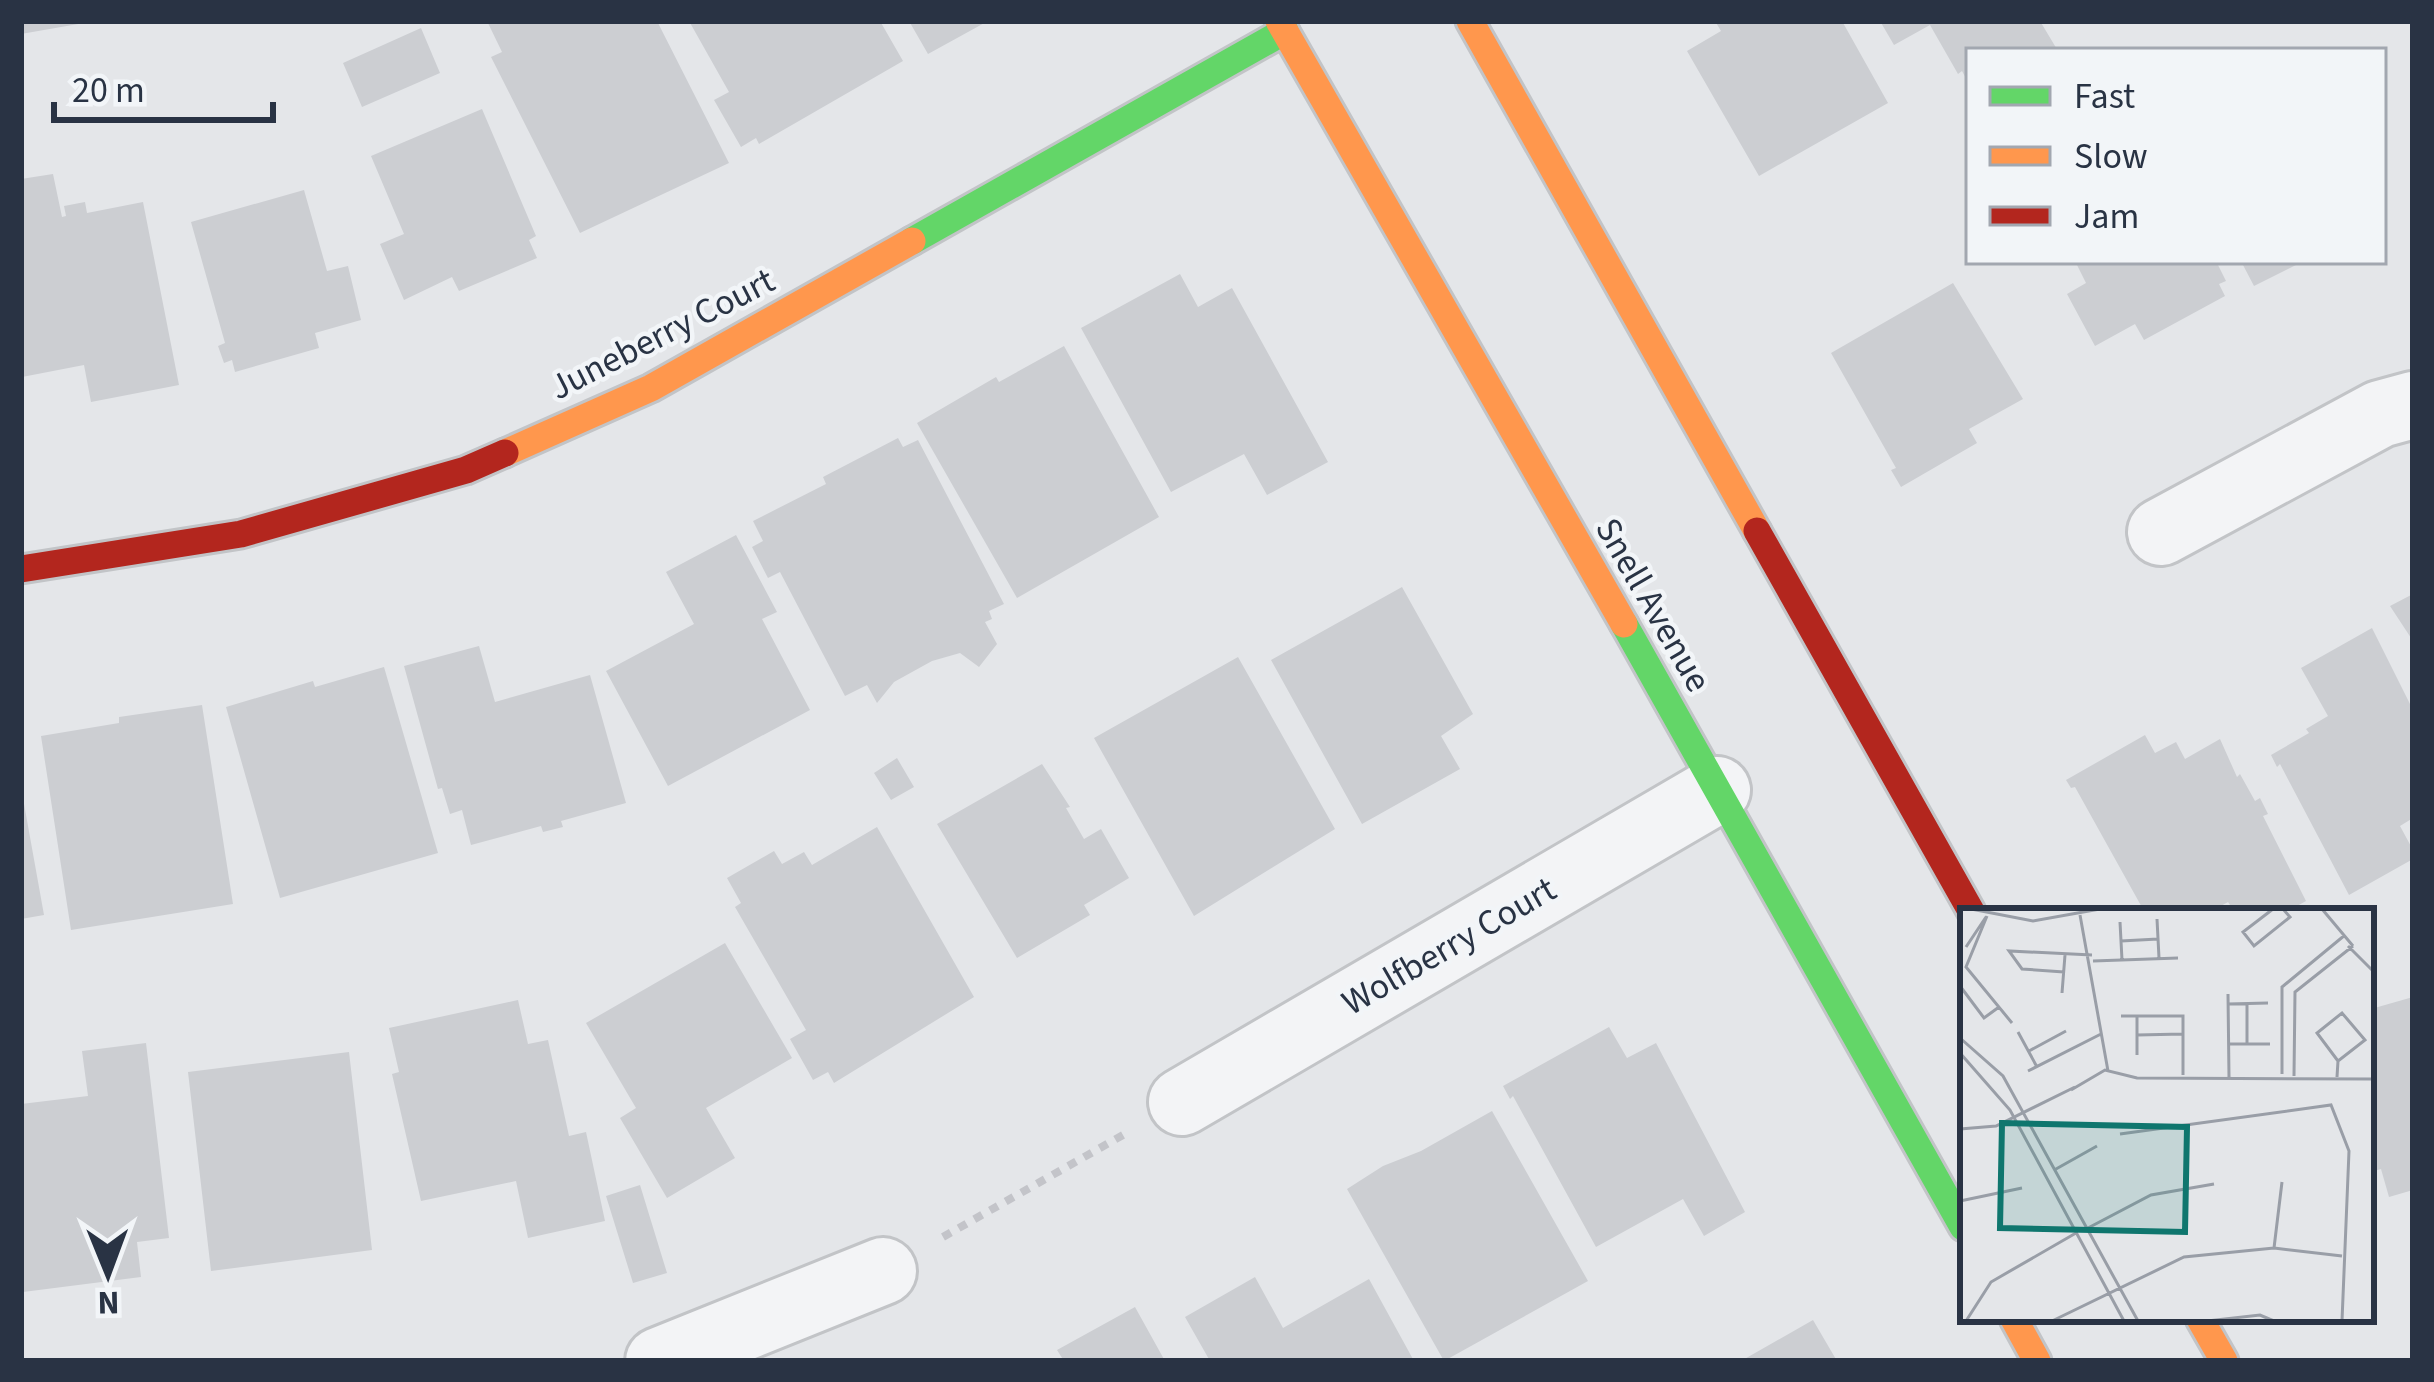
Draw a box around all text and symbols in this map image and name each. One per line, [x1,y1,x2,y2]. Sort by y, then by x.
scale bar [54,48,273,122]
legend [1966,48,2386,264]
text: 20 m [72,65,145,116]
text: Fast [2074,71,2135,122]
text: Slow [2074,131,2148,182]
text: Jam [2074,191,2139,242]
street label: Juneberry Court [541,255,783,413]
street label: Snell Avenue [1583,509,1723,701]
street label: Wolfberry Court [1333,864,1565,1028]
inset map [1960,908,2374,1322]
north arrow [48,1214,168,1334]
text: N [97,1279,120,1326]

